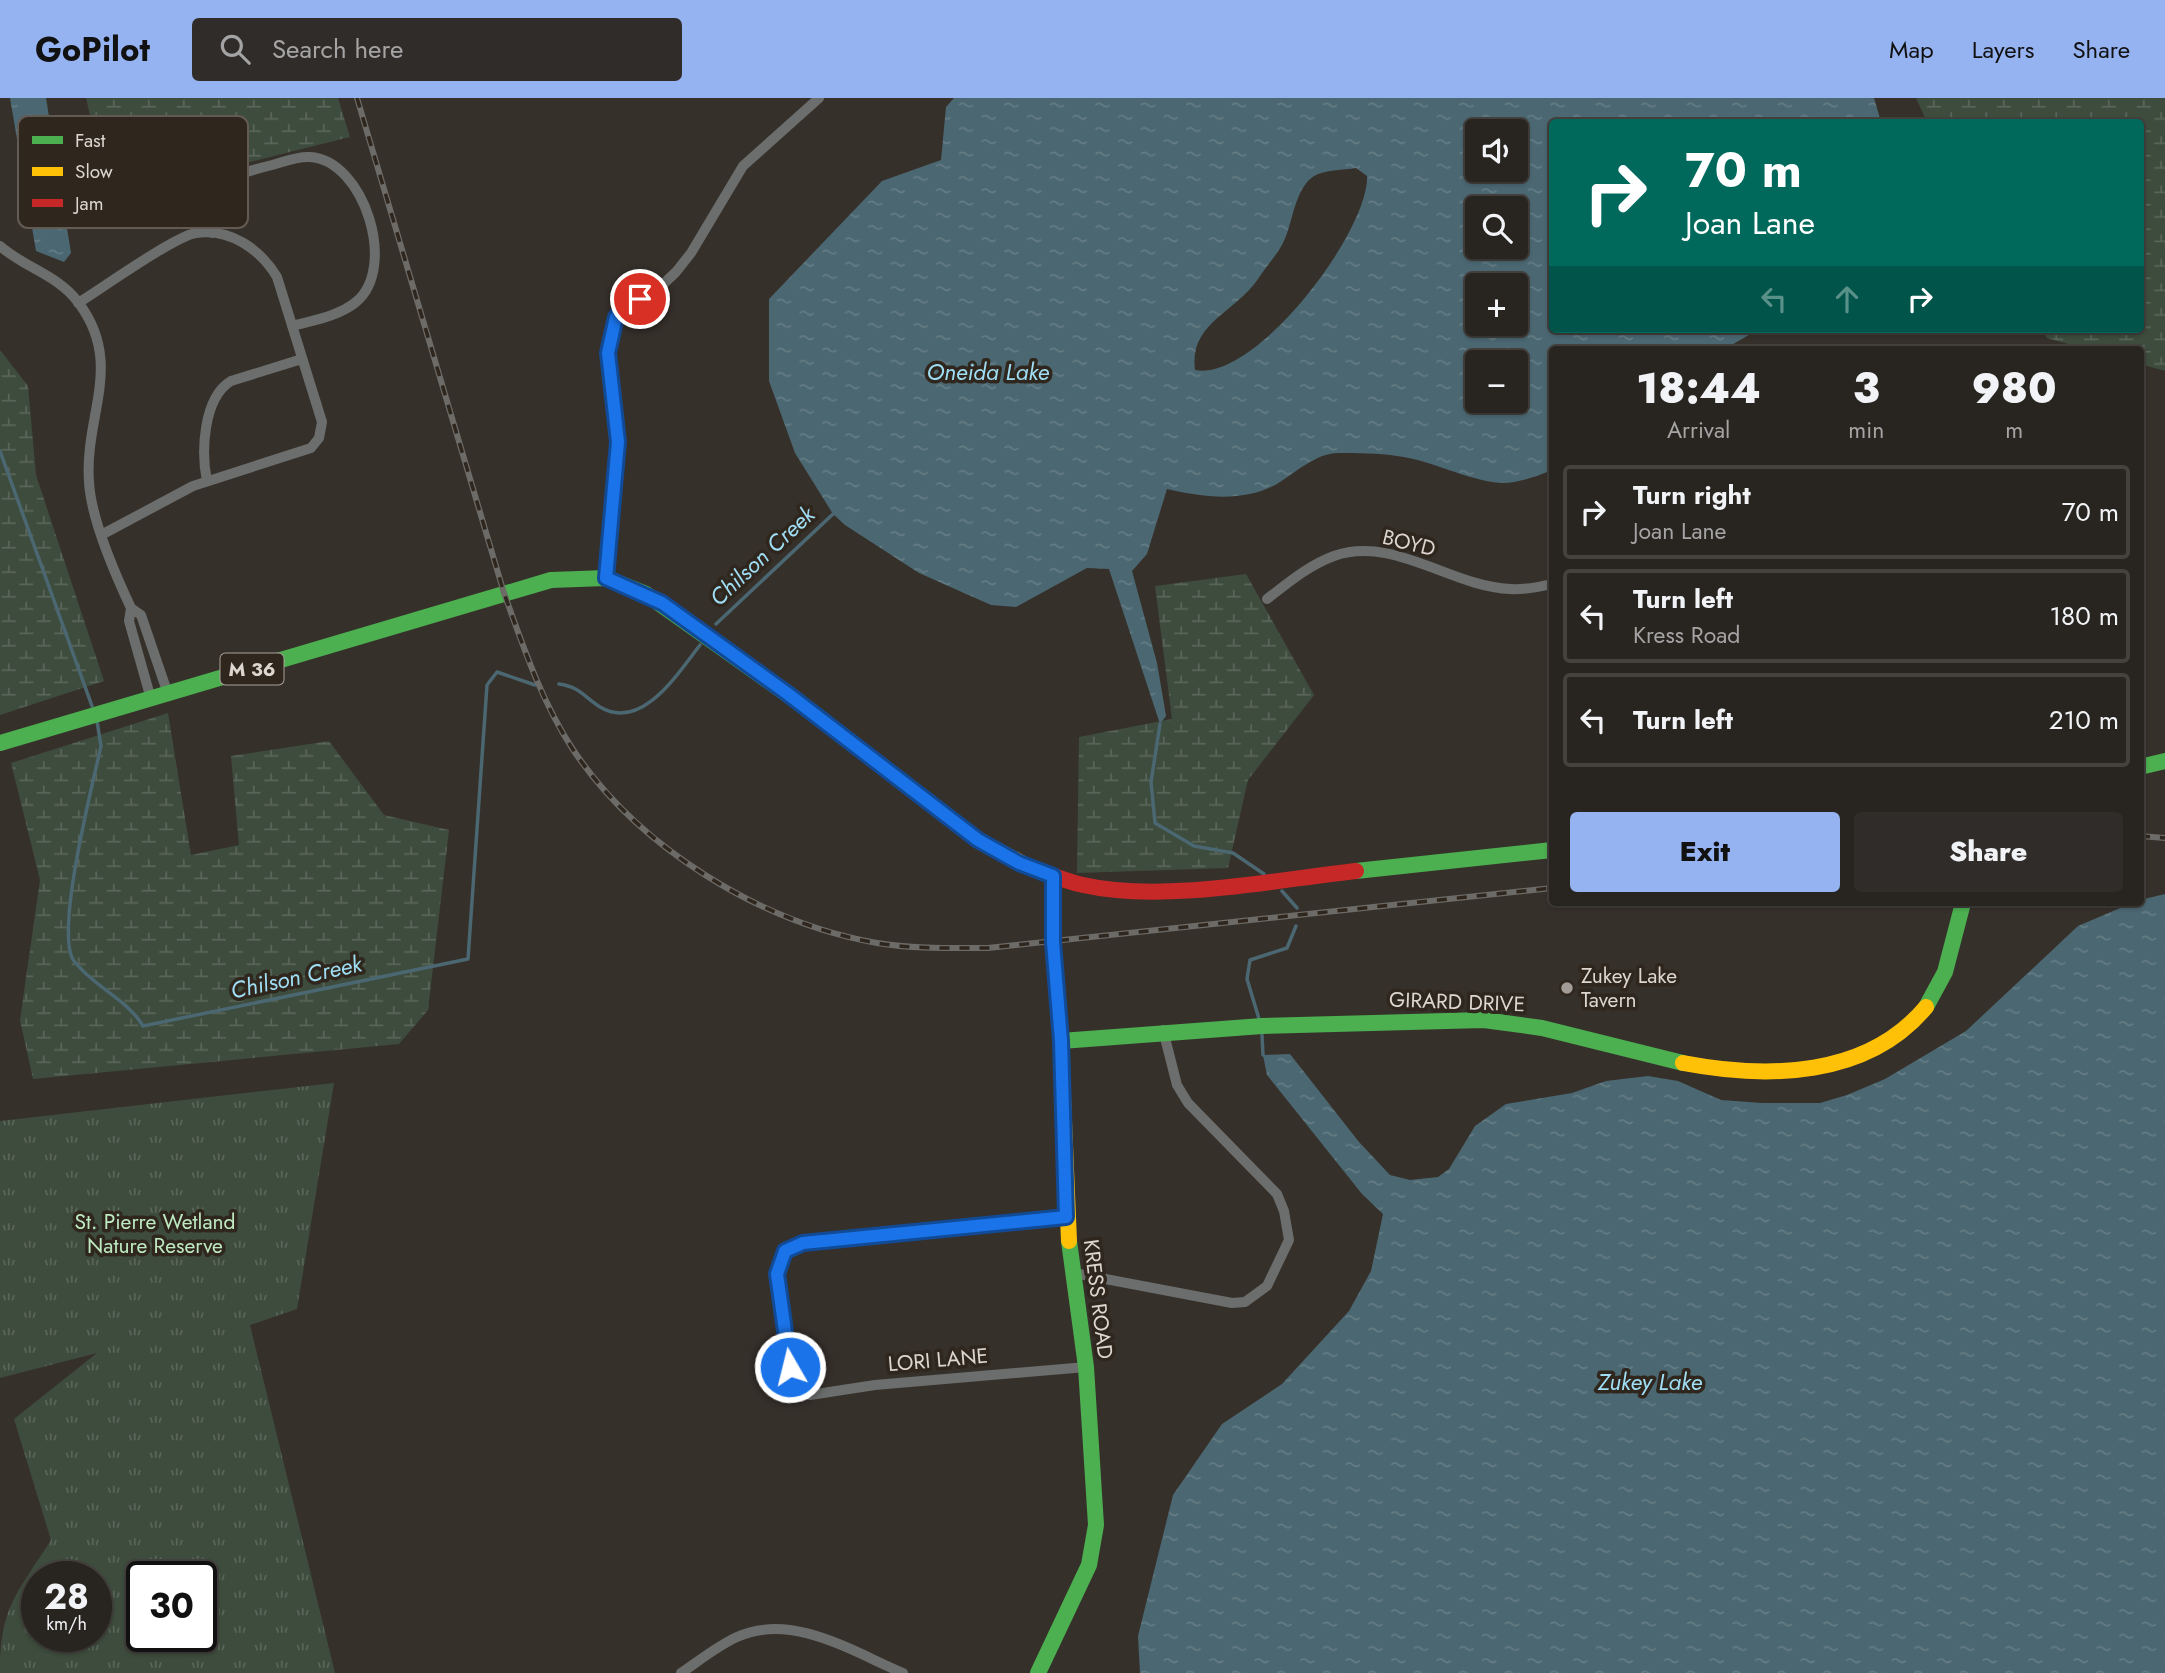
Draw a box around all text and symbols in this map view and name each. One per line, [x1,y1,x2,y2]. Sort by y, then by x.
search box [192,18,682,81]
text: GoPilot [35,26,150,73]
icon: search [216,30,254,68]
text: Search here [272,30,403,68]
text: Map [1889,32,1934,67]
text: Layers [1972,32,2034,67]
text: Share [2072,32,2130,67]
legend [18,116,248,228]
map controls [1465,119,1528,413]
button: sound [1465,119,1528,182]
text: Fast [75,127,106,154]
text: 70 m [1685,135,1802,205]
icon: right [1570,147,1661,238]
text: Slow [75,158,113,185]
text: Jam [72,190,104,217]
button: search [1465,196,1528,259]
text: Joan Lane [1685,200,1815,246]
pin [610,269,670,329]
button: + [1465,273,1528,336]
icon: arrive [621,280,659,318]
icon: left [1755,280,1793,318]
icon: ahead [1828,280,1866,318]
icon: right [1901,280,1939,318]
button: − [1465,350,1528,413]
water label: Oneida Lake [927,355,1050,389]
text: 18:44 [1636,358,1761,419]
text: 3 [1853,358,1880,419]
text: 980 [1972,358,2057,419]
text: Arrival [1667,413,1730,447]
text: min [1848,413,1884,447]
text: m [2005,413,2023,447]
text: Turn right [1633,476,1751,514]
icon: right [1574,493,1612,531]
text: 70 m [2062,493,2119,531]
water label: Chilson Creek [702,497,823,614]
text: Joan Lane [1633,514,1726,548]
street label: BOYD [1379,522,1439,564]
text: Turn left [1633,580,1733,618]
icon: left [1574,597,1612,635]
text: 180 m [2049,597,2119,635]
text: Kress Road [1633,618,1740,652]
road number: M 36 [220,654,284,684]
icon: left [1574,701,1612,739]
text: Turn left [1633,701,1733,739]
text: 210 m [2049,701,2119,739]
button: Exit [1570,812,1840,892]
button: Share [1854,812,2123,892]
water label: Chilson Creek [227,946,366,1007]
place label: Zukey Lake Tavern [1581,961,1677,1015]
marker: Zukey Lake Tavern [1559,980,1575,996]
street label: GIRARD DRIVE [1389,985,1525,1019]
park label: St. Pierre Wetland Nature Reserve [74,1207,236,1261]
street label: KRESS ROAD [1076,1237,1120,1361]
position arrow [753,1330,827,1404]
street label: LORI LANE [887,1341,989,1379]
water label: Zukey Lake [1597,1365,1703,1399]
speed limit sign: 30 [126,1561,217,1652]
text: 28 [44,1572,89,1622]
text: km/h [46,1611,87,1637]

